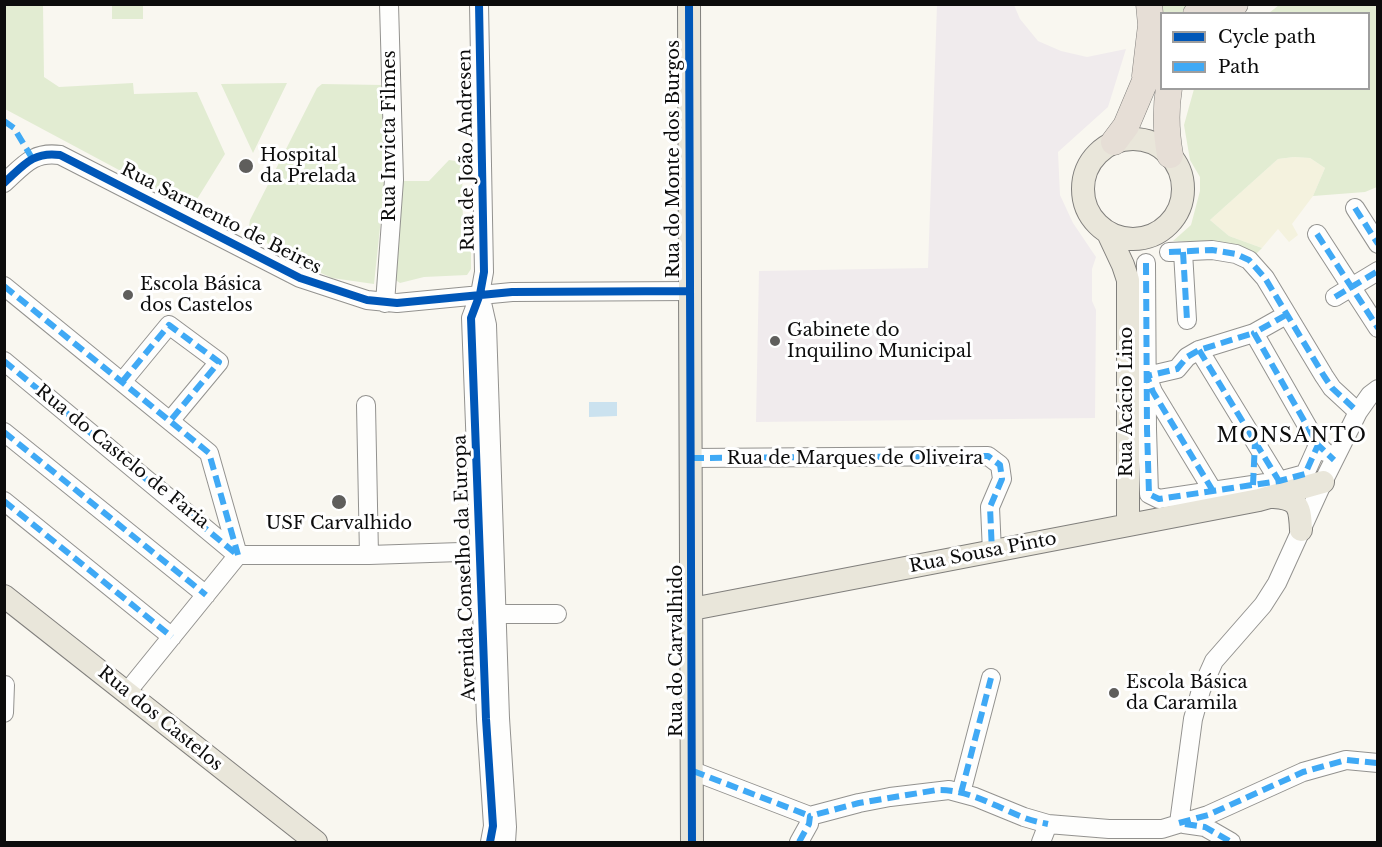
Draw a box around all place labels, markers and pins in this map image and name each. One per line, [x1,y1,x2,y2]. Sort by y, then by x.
place label: Hospital da Prelada [260,145,356,188]
marker: Hospital da Prelada [237,157,255,175]
place label: Escola Básica dos Castelos [140,274,261,316]
marker: Escola Básica dos Castelos [121,288,135,302]
place label: Gabinete do Inquilino Municipal [787,320,972,362]
marker: Gabinete do Inquilino Municipal [768,334,782,348]
marker: USF Carvalhido [330,493,348,511]
place label: USF Carvalhido [266,513,412,535]
place label: Escola Básica da Caramila [1126,672,1247,714]
marker: Escola Básica da Caramila [1107,686,1121,700]

